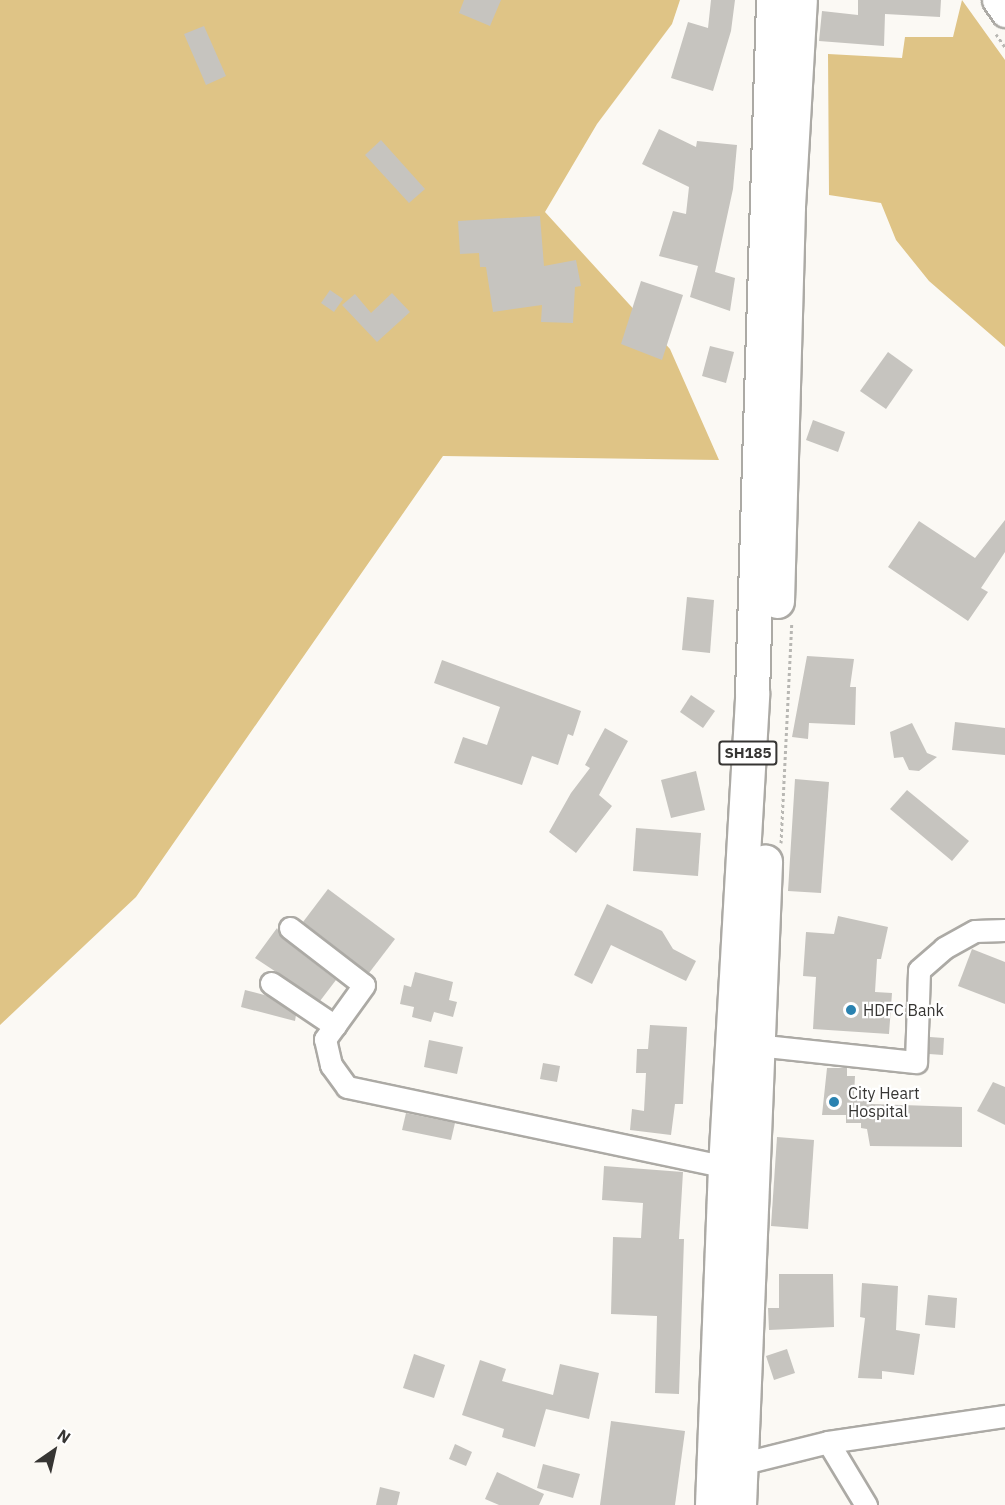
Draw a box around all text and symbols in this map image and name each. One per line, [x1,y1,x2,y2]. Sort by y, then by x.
road number: SH185 [718,741,778,765]
place label: HDFC Bank [863,1000,944,1020]
marker: HDFC Bank [844,1003,858,1017]
place label: City Heart Hospital [848,1083,920,1121]
marker: City Heart Hospital [825,1093,843,1111]
north arrow [24,1421,84,1481]
text: N [54,1425,74,1448]

